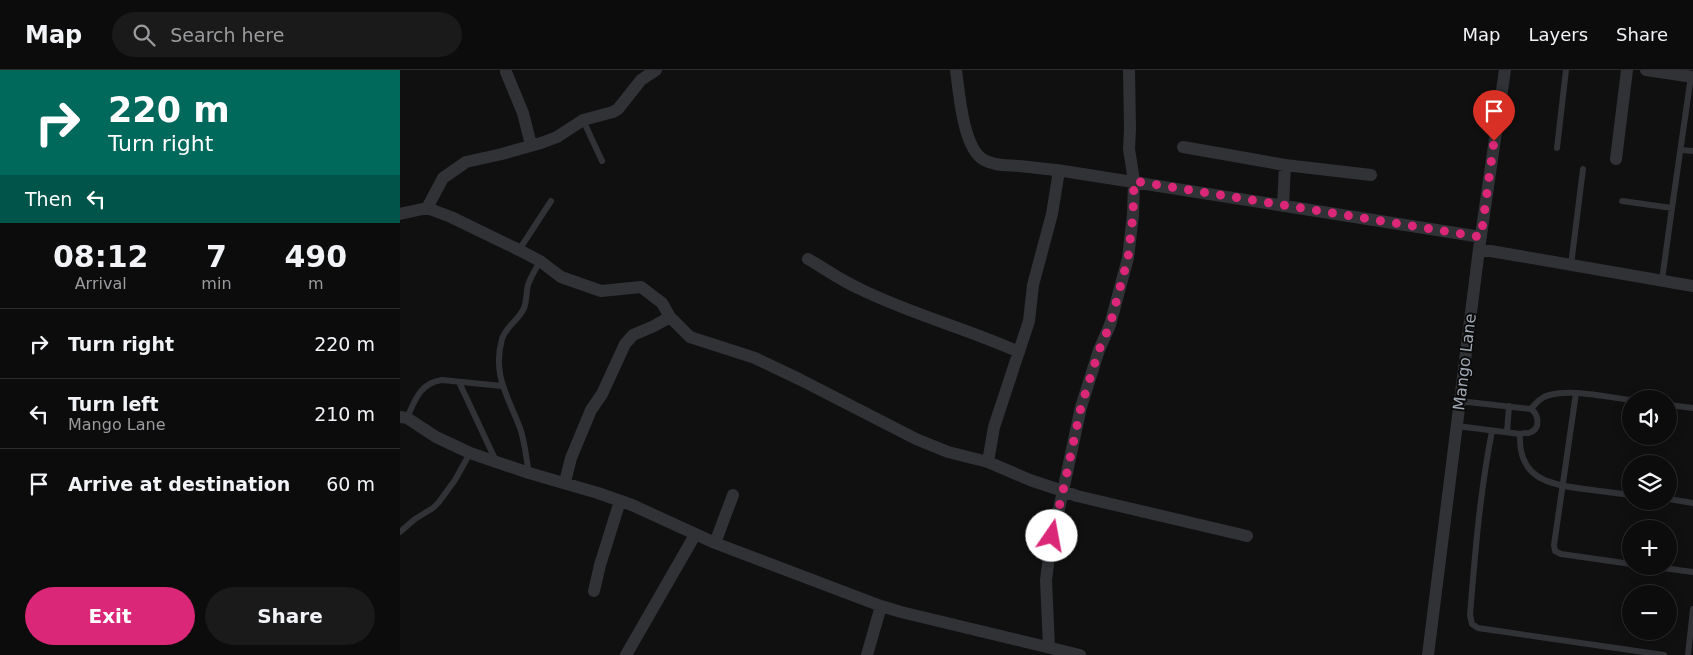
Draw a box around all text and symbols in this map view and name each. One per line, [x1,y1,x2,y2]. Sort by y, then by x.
search box [112,12,462,57]
text: Map [25,21,82,49]
icon: search [130,21,158,49]
text: Search here [170,24,284,46]
text: Map [1462,24,1500,45]
text: Layers [1528,24,1588,45]
text: Share [1616,24,1668,45]
icon: right [25,90,90,155]
text: 220 m [108,90,230,130]
pin [1473,90,1515,141]
icon: arrive [1480,97,1508,125]
text: Turn right [108,131,213,156]
icon: left [82,185,110,213]
text: Then [25,188,72,210]
text: 08:12 [53,239,148,274]
text: 7 [206,239,227,274]
text: 490 [284,239,347,274]
text: Arrival [75,274,127,293]
text: min [201,274,232,293]
text: m [308,274,324,293]
street label: Mango Lane [1449,313,1480,412]
icon: right [25,330,53,358]
text: Turn right [68,333,174,355]
text: 220 m [314,333,375,355]
map controls [1622,390,1677,640]
button: sound [1622,390,1677,445]
text: Turn left [68,393,159,415]
icon: left [25,400,53,428]
text: 210 m [314,403,375,425]
text: Mango Lane [68,415,165,434]
button: layers [1622,455,1677,510]
icon: arrive [25,470,53,498]
text: Arrive at destination [68,473,290,495]
text: 60 m [326,473,375,495]
position arrow [1025,509,1077,561]
button: + [1622,520,1677,575]
button: − [1622,585,1677,640]
button: Exit [25,587,195,645]
button: Share [205,587,375,645]

